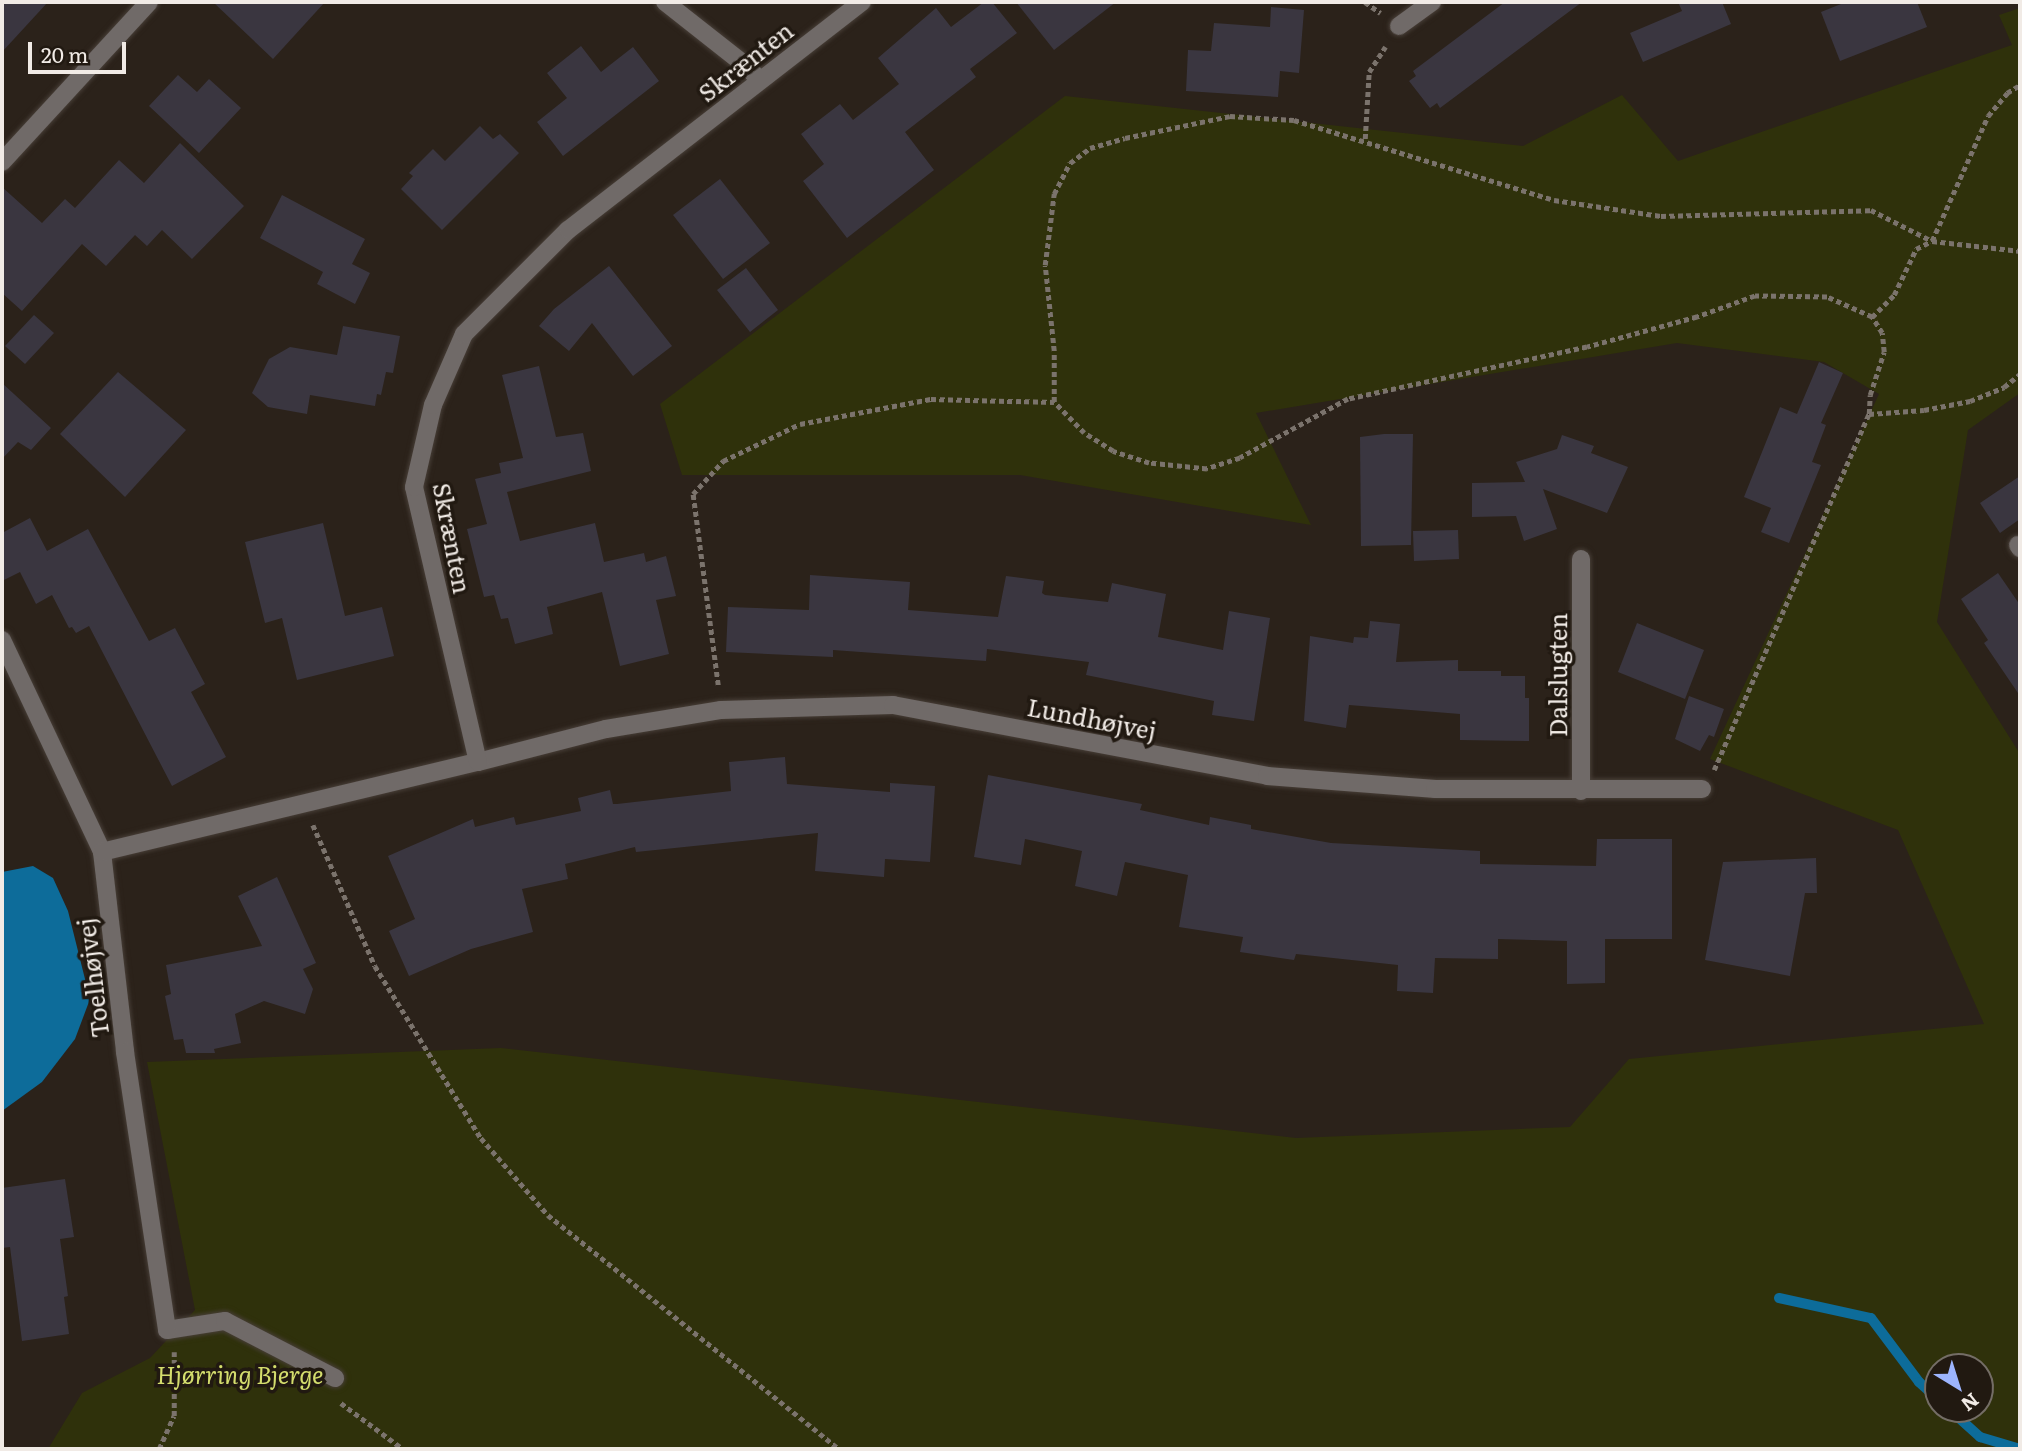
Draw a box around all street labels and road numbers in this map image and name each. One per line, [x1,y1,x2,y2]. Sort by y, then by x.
street label: Skrænten [692,15,798,107]
street label: Skrænten [428,480,478,596]
street label: Dalslugten [1543,613,1571,737]
street label: Lundhøjvej [1025,691,1159,745]
street label: Toelhøjvej [70,916,114,1040]

